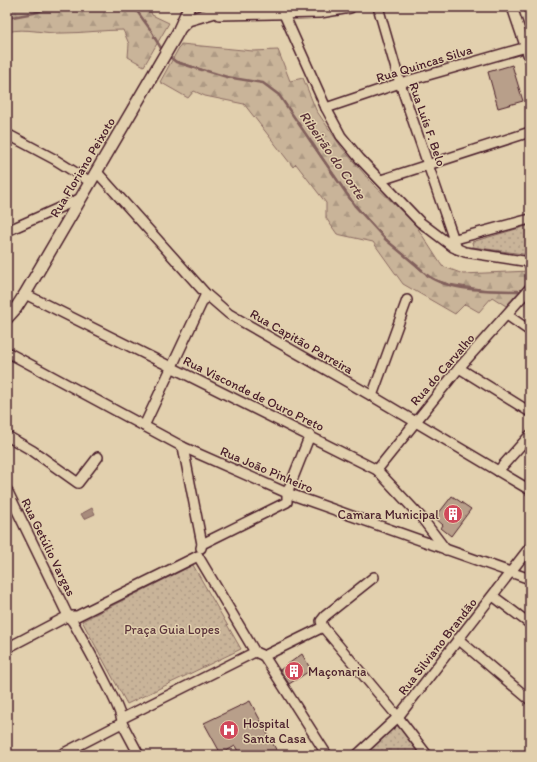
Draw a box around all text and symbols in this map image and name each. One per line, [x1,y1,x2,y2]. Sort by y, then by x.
street label: Rua Quincas Silva [374,42,474,85]
street label: Rua Luís F. Belo [406,80,449,168]
water label: Ribeirão do Corte [296,108,370,204]
street label: Rua Floriano Peixoto [47,114,118,220]
street label: Rua Capitão Parreira [248,306,356,377]
street label: Rua do Carvalho [407,330,478,408]
street label: Rua Visconde de Ouro Preto [181,353,327,434]
street label: Rua João Pinheiro [218,443,316,496]
street label: Rua Getúlio Vargas [18,496,79,599]
building icon: Camara Municipal [442,503,464,525]
place label: Camara Municipal [338,507,439,522]
street label: Rua Silviano Brandão [395,594,480,698]
park label: Praça Guia Lopes [124,622,220,637]
building icon: Maçonaria [283,660,305,682]
place label: Maçonaria [308,664,367,679]
place label: Hospital Santa Casa [243,716,307,746]
hospital icon: Hospital Santa Casa [218,719,240,741]

